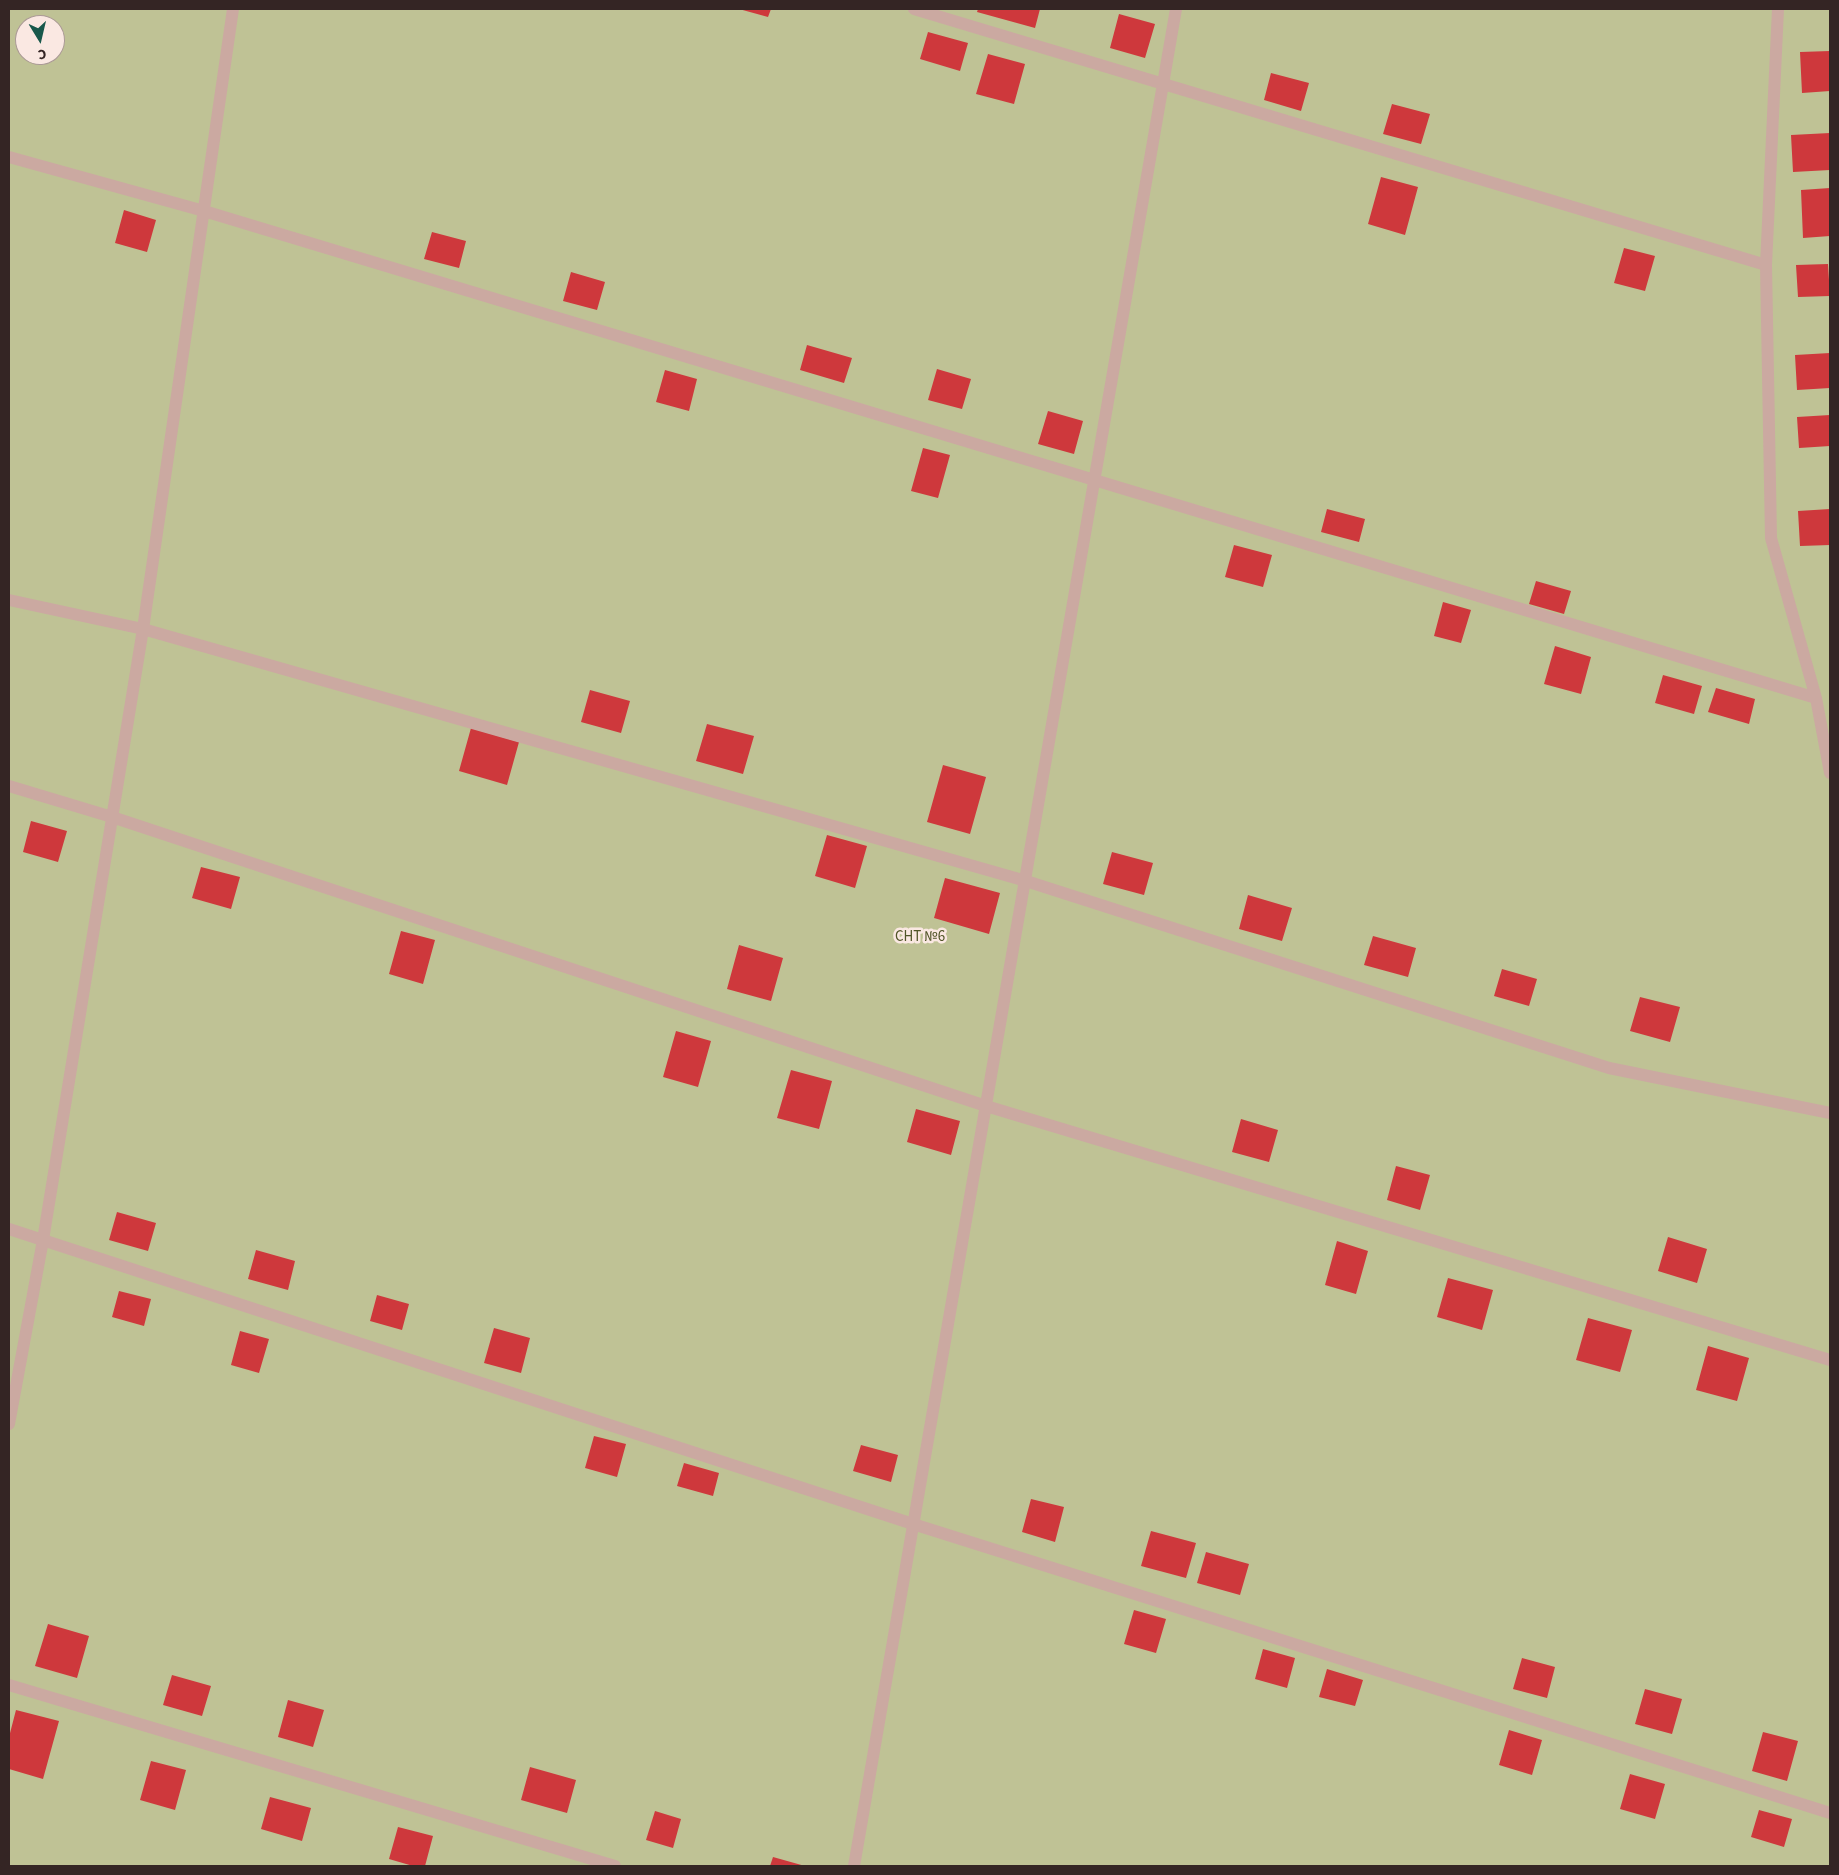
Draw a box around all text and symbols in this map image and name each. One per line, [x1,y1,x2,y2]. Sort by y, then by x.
north arrow [15,15,65,65]
text: С [37,43,48,64]
park label: СНТ №6 [895,929,945,947]

